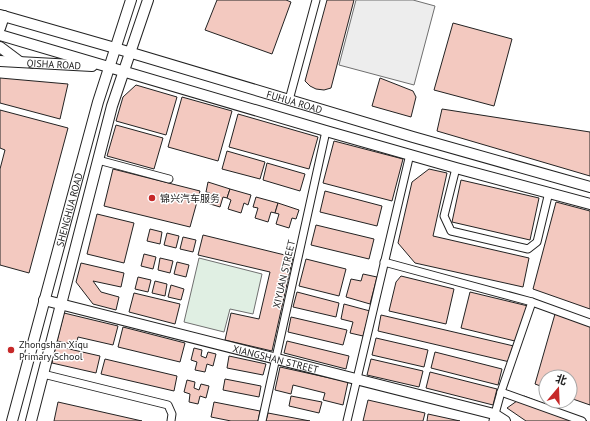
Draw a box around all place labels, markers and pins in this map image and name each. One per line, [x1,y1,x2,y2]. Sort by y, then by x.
place label: 锦兴汽车服务 [160,192,220,205]
marker: 锦兴汽车服务 [147,193,157,203]
place label: Zhongshan Xiqu Primary School [19,338,88,363]
marker: Zhongshan Xiqu Primary School [6,345,16,355]

